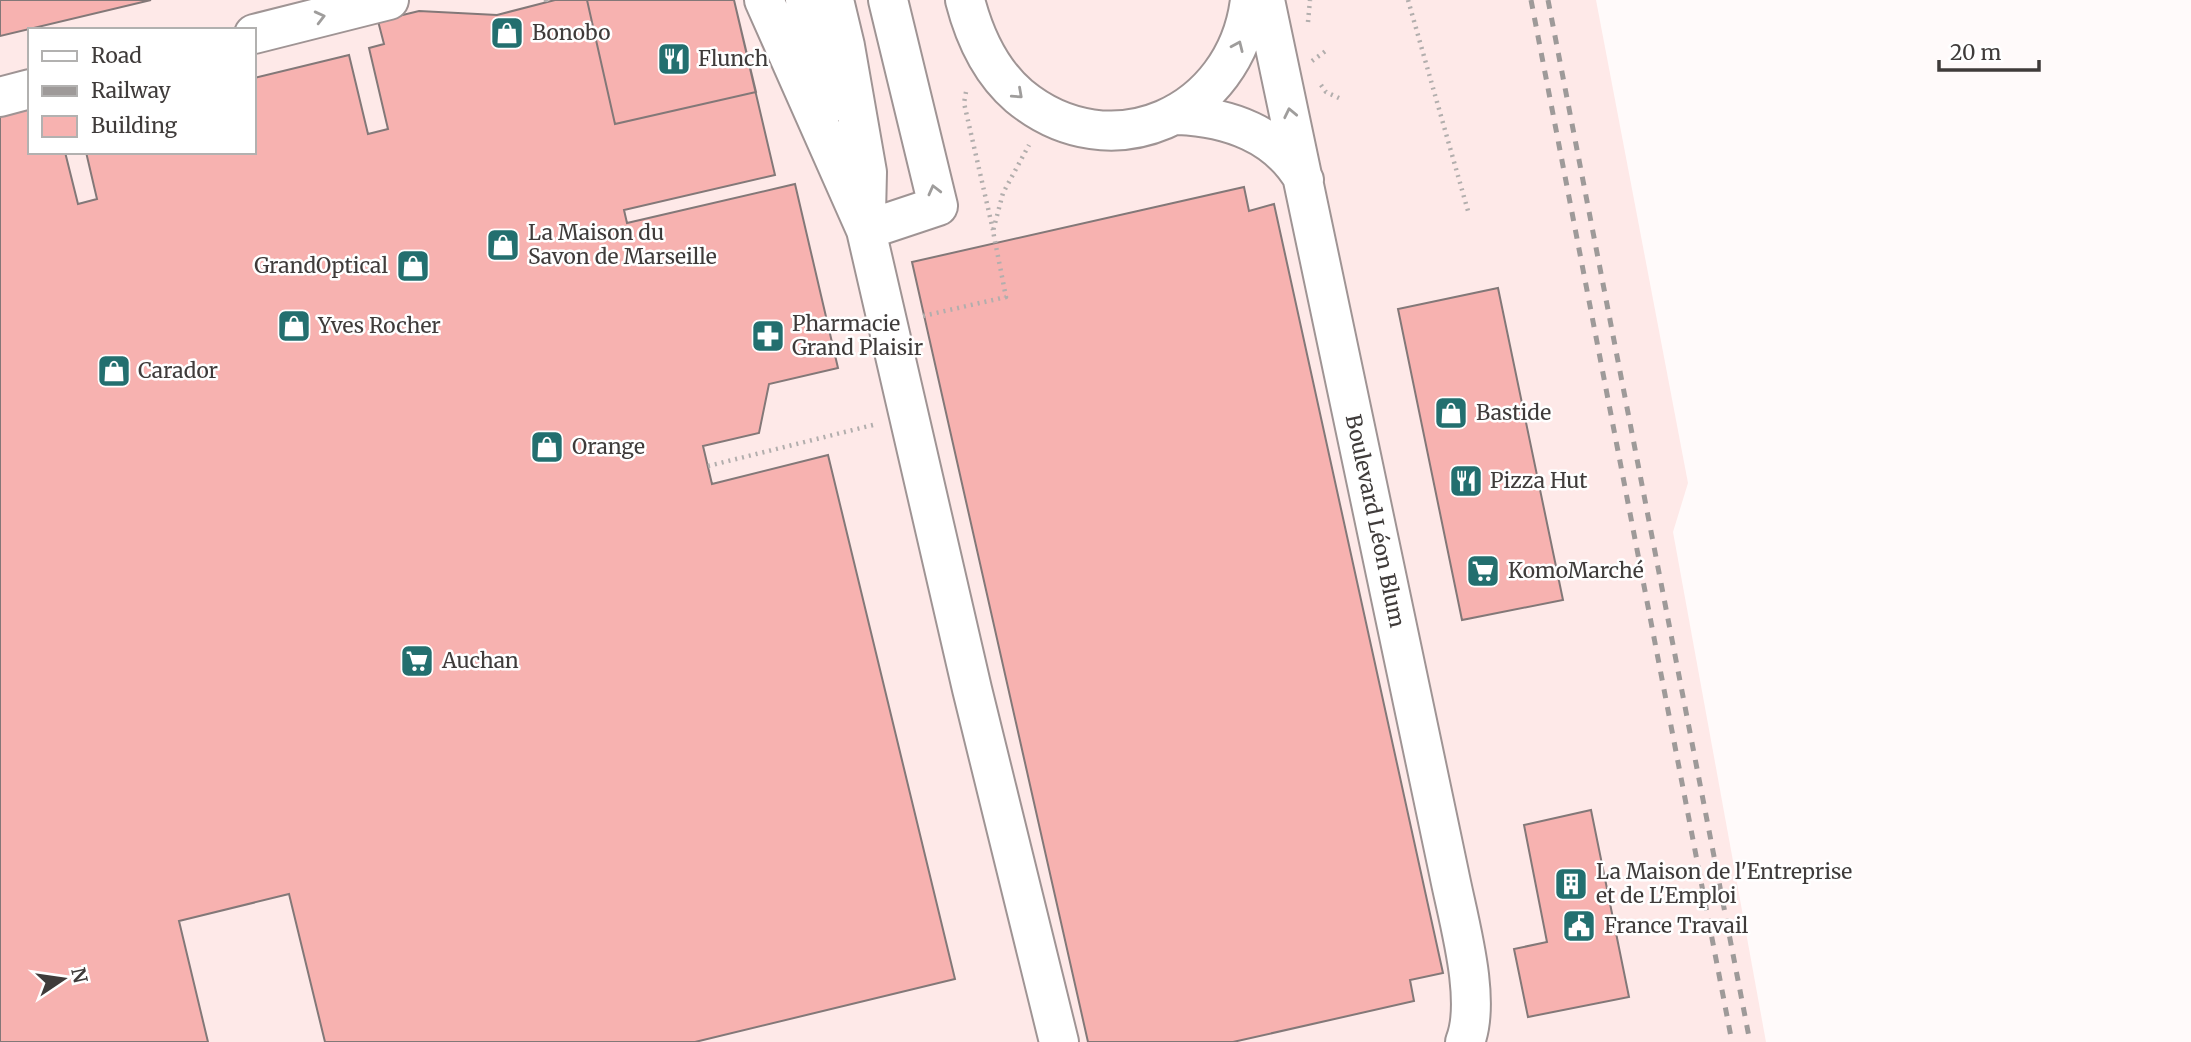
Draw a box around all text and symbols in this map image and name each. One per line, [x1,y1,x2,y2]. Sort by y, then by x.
one-way arrow [314,11,326,25]
shop icon: Bonobo [488,14,526,52]
place label: Bonobo [532,19,610,46]
legend [28,28,256,154]
scale bar [1939,28,2039,72]
text: 20 m [1950,39,2002,66]
restaurant icon: Flunch [655,40,693,78]
one-way arrow [1230,40,1244,53]
text: Road [91,42,142,69]
place label: Flunch [698,45,768,72]
text: Railway [91,77,172,104]
one-way arrow [1010,86,1023,98]
one-way arrow [1284,107,1299,119]
text: Building [91,112,178,139]
one-way arrow [928,184,942,196]
place label: La Maison du Savon de Marseille [528,219,717,270]
shop icon: La Maison du Savon de Marseille [484,226,522,264]
shop icon: GrandOptical [394,247,432,285]
place label: GrandOptical [254,252,388,279]
shop icon: Yves Rocher [275,307,313,345]
place label: Pharmacie Grand Plaisir [792,310,923,361]
place label: Yves Rocher [317,312,441,339]
pharmacy icon: Pharmacie Grand Plaisir [749,317,787,355]
shop icon: Carador [95,352,133,390]
place label: Carador [138,357,218,384]
shop icon: Bastide [1432,394,1470,432]
place label: Bastide [1476,399,1551,426]
street label: Boulevard Léon Blum [1340,412,1411,630]
shop icon: Orange [528,428,566,466]
place label: Orange [572,433,645,460]
restaurant icon: Pizza Hut [1447,462,1485,500]
place label: Pizza Hut [1490,467,1587,494]
supermarket icon: KomoMarché [1464,552,1502,590]
place label: KomoMarché [1508,557,1644,584]
supermarket icon: Auchan [398,642,436,680]
place label: Auchan [441,647,519,674]
place label: La Maison de l'Entreprise et de L'Emploi [1596,858,1852,909]
building icon: La Maison de l'Entreprise et de L'Emploi [1552,865,1590,903]
public building icon: France Travail [1560,907,1598,945]
place label: France Travail [1604,912,1749,939]
north arrow [28,944,98,1014]
text: N [66,965,93,985]

